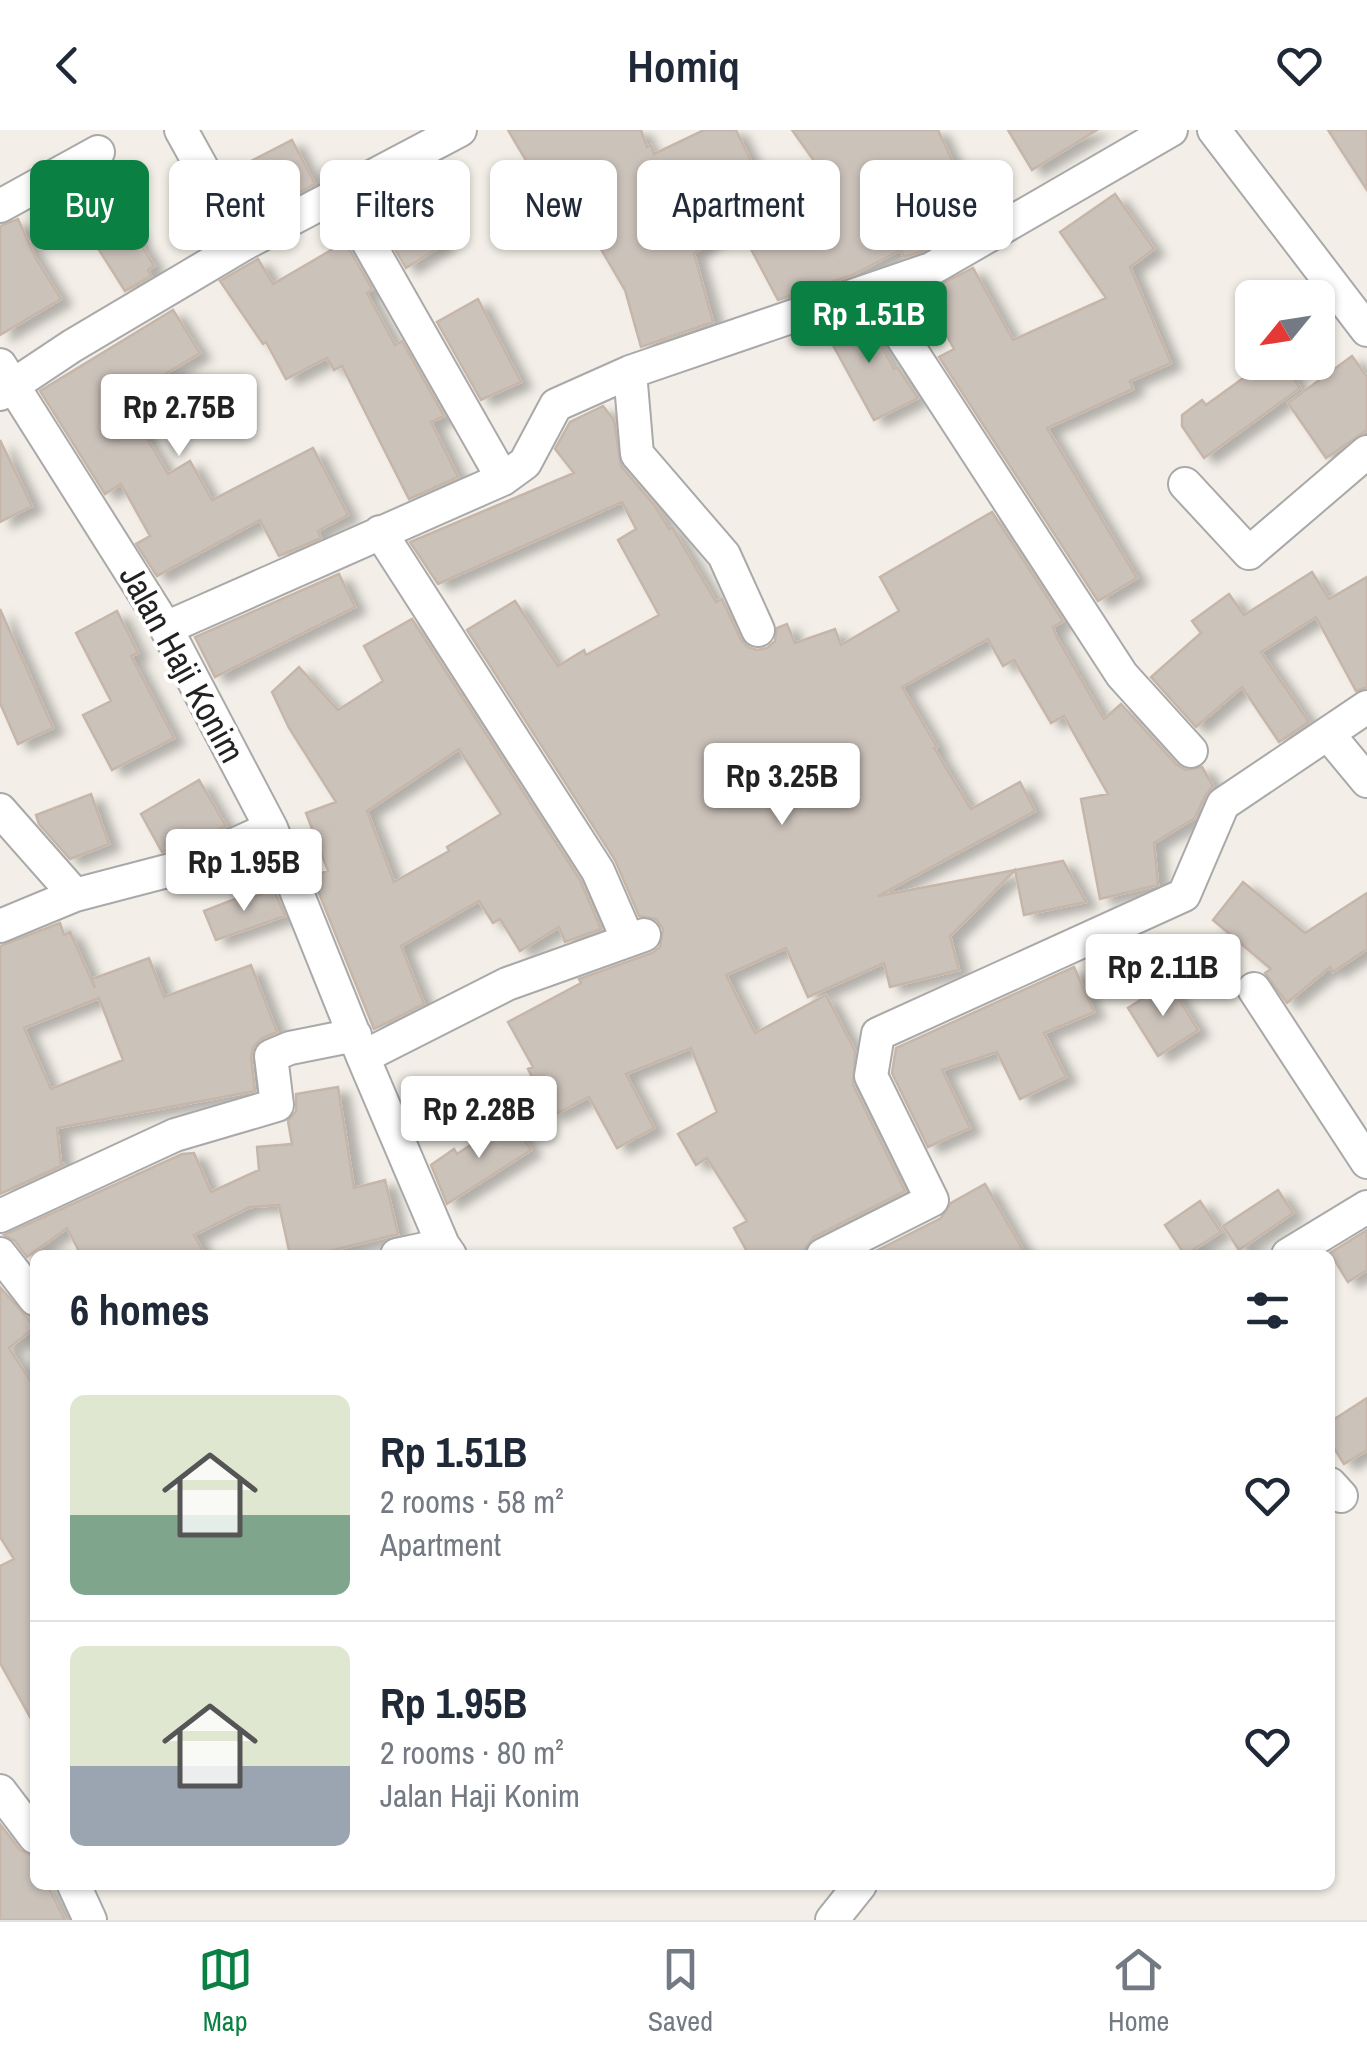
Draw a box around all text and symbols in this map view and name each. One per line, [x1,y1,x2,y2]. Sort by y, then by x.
text: Homiq [627,35,740,96]
icon: back [40,38,95,93]
icon: heart [1272,38,1327,93]
chip: Buy [30,160,149,250]
chip: Rent [169,160,300,250]
chip: Filters [320,160,470,250]
chip: New [490,160,617,250]
chip: Apartment [637,160,840,250]
chip: House [860,160,1013,250]
north arrow [1235,280,1335,380]
map controls [1235,280,1335,380]
pin: Rp 1.51B [766,281,972,366]
text: Rp 1.51B [813,292,925,335]
pin: Rp 2.75B [76,374,282,459]
text: Rp 2.75B [123,385,235,428]
street label: Jalan Haji Konim [109,557,256,771]
pin: Rp 3.25B [679,743,885,828]
text: Rp 3.25B [726,754,838,797]
pin: Rp 1.95B [141,829,347,914]
text: Rp 1.95B [188,840,300,883]
pin: Rp 2.11B [1060,934,1266,1019]
text: Rp 2.11B [1108,945,1218,988]
pin: Rp 2.28B [376,1076,582,1161]
text: Rp 2.28B [423,1087,535,1130]
text: 6 homes [70,1282,210,1338]
icon: filters [1240,1283,1295,1338]
text: Rp 1.51B [380,1424,527,1480]
icon: home [150,1435,270,1555]
icon: heart [1240,1468,1295,1523]
text: 2 rooms · 58 m² [380,1480,564,1523]
text: Apartment [380,1523,501,1566]
text: Rp 1.95B [380,1675,527,1731]
icon: home [150,1686,270,1806]
icon: heart [1240,1719,1295,1774]
text: 2 rooms · 80 m² [380,1731,564,1774]
text: Jalan Haji Konim [380,1774,580,1817]
tab: Map [198,1942,253,2040]
tab: Saved [648,1942,713,2040]
tab: Home [1108,1942,1169,2040]

